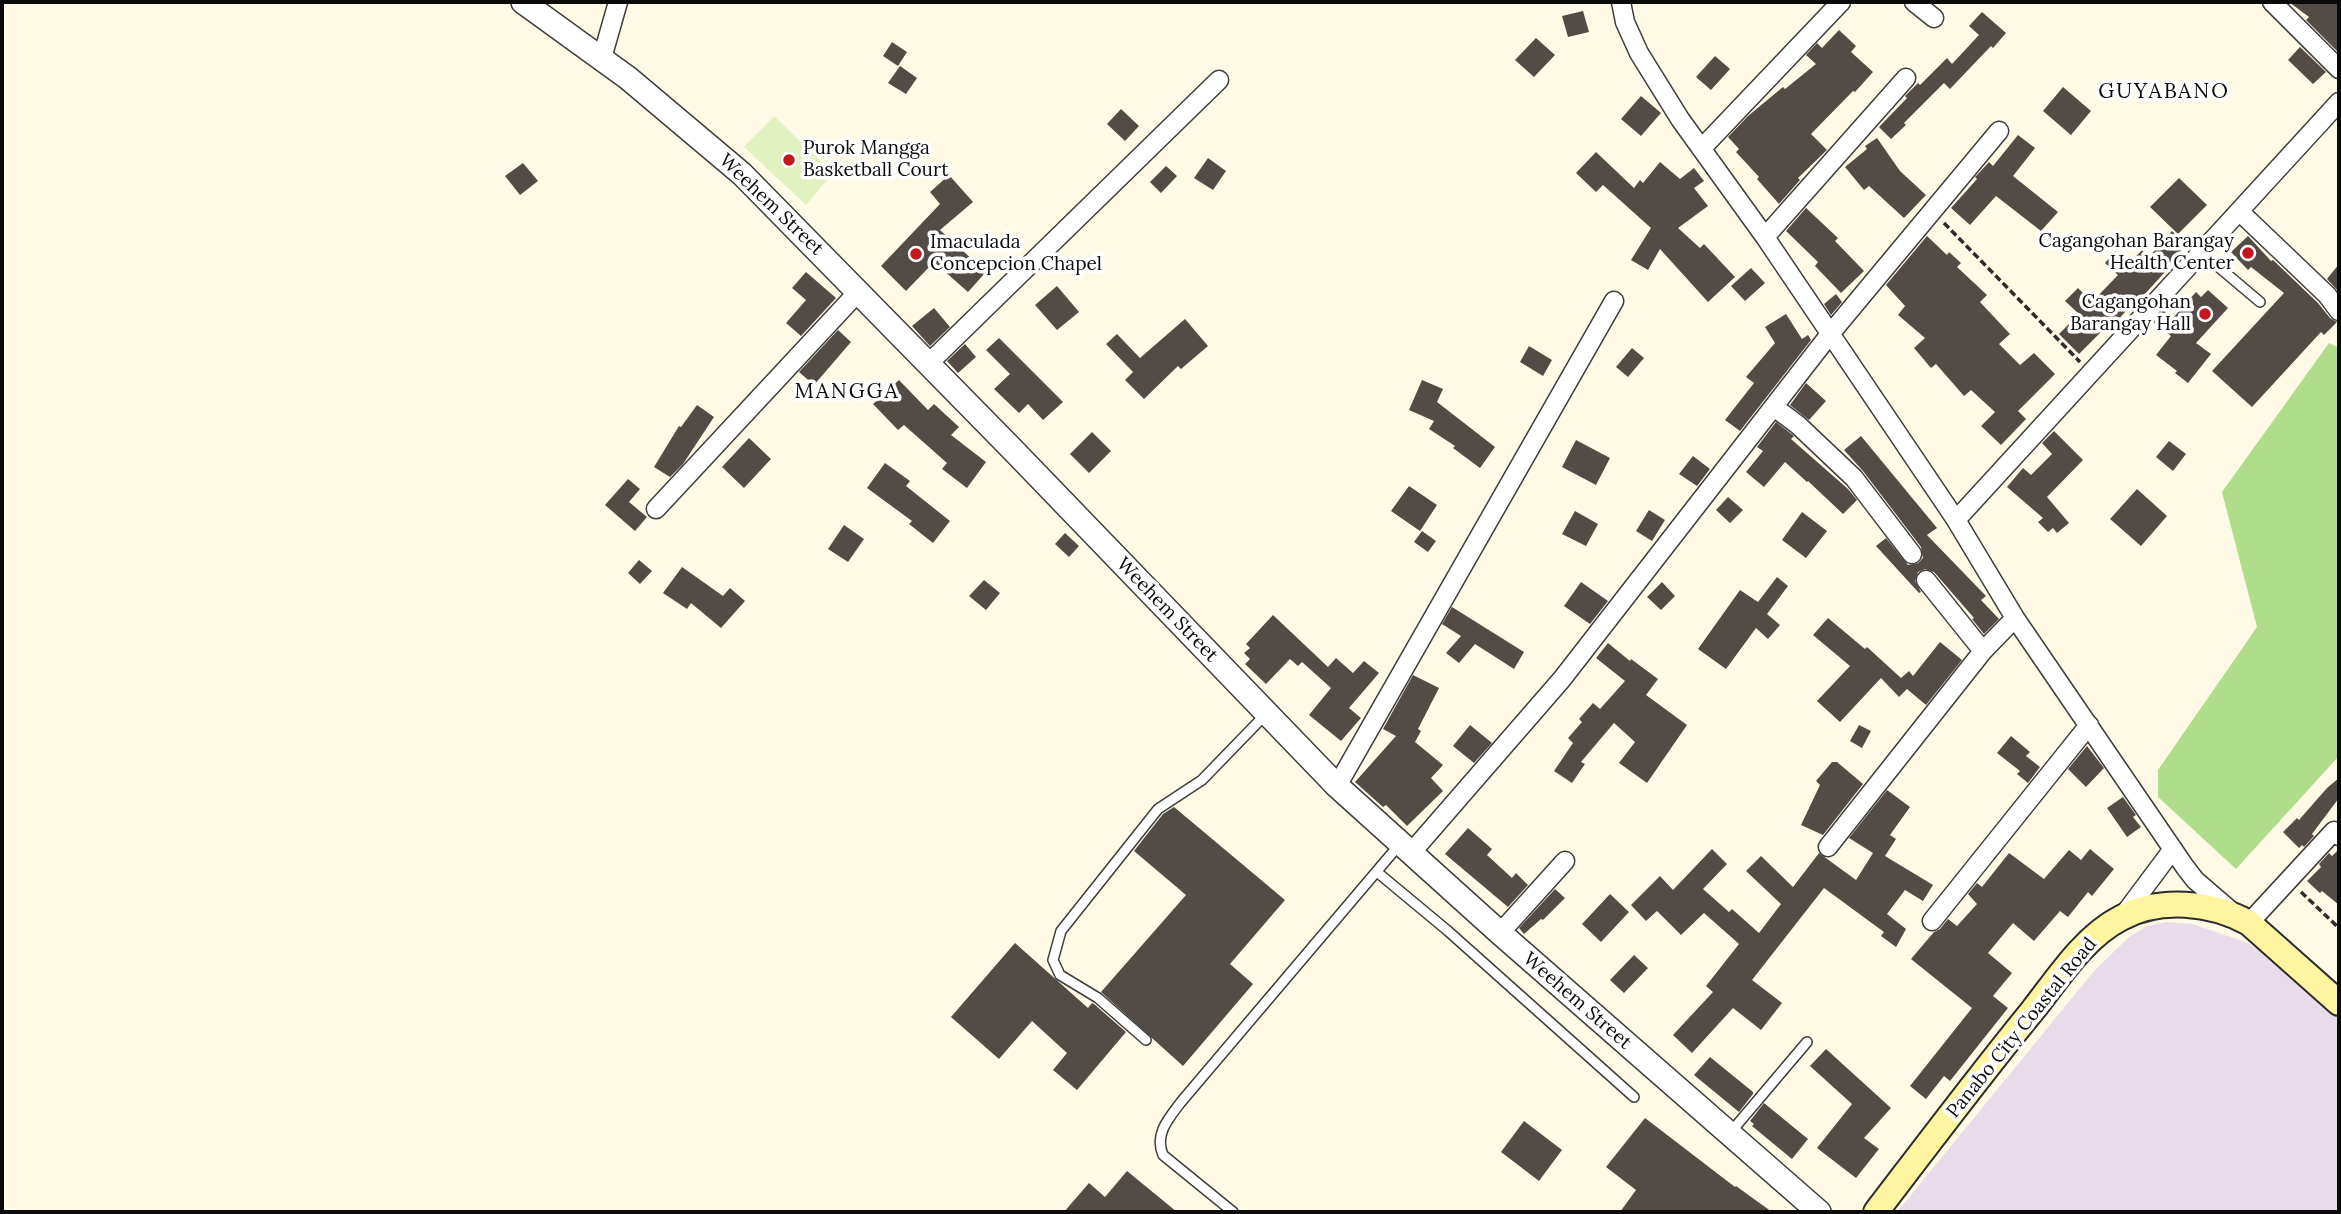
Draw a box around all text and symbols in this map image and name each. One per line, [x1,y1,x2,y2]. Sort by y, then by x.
district label: GUYABANO [2099,79,2229,105]
place label: Purok Mangga Basketball Court [803,138,949,182]
street label: Weehem Street [714,149,828,261]
marker: Purok Mangga Basketball Court [781,152,797,168]
place label: Cagangohan Barangay Health Center [2039,231,2234,275]
place label: Imaculada Concepcion Chapel [930,232,1102,276]
marker: Cagangohan Barangay Health Center [2240,245,2256,261]
marker: Imaculada Concepcion Chapel [908,246,924,262]
place label: Cagangohan Barangay Hall [2070,292,2191,336]
marker: Cagangohan Barangay Hall [2197,306,2213,322]
district label: MANGGA [795,379,899,405]
street label: Weehem Street [1111,553,1223,667]
street label: Panabo City Coastal Road [1942,933,2102,1123]
street label: Weehem Street [1518,948,1636,1054]

